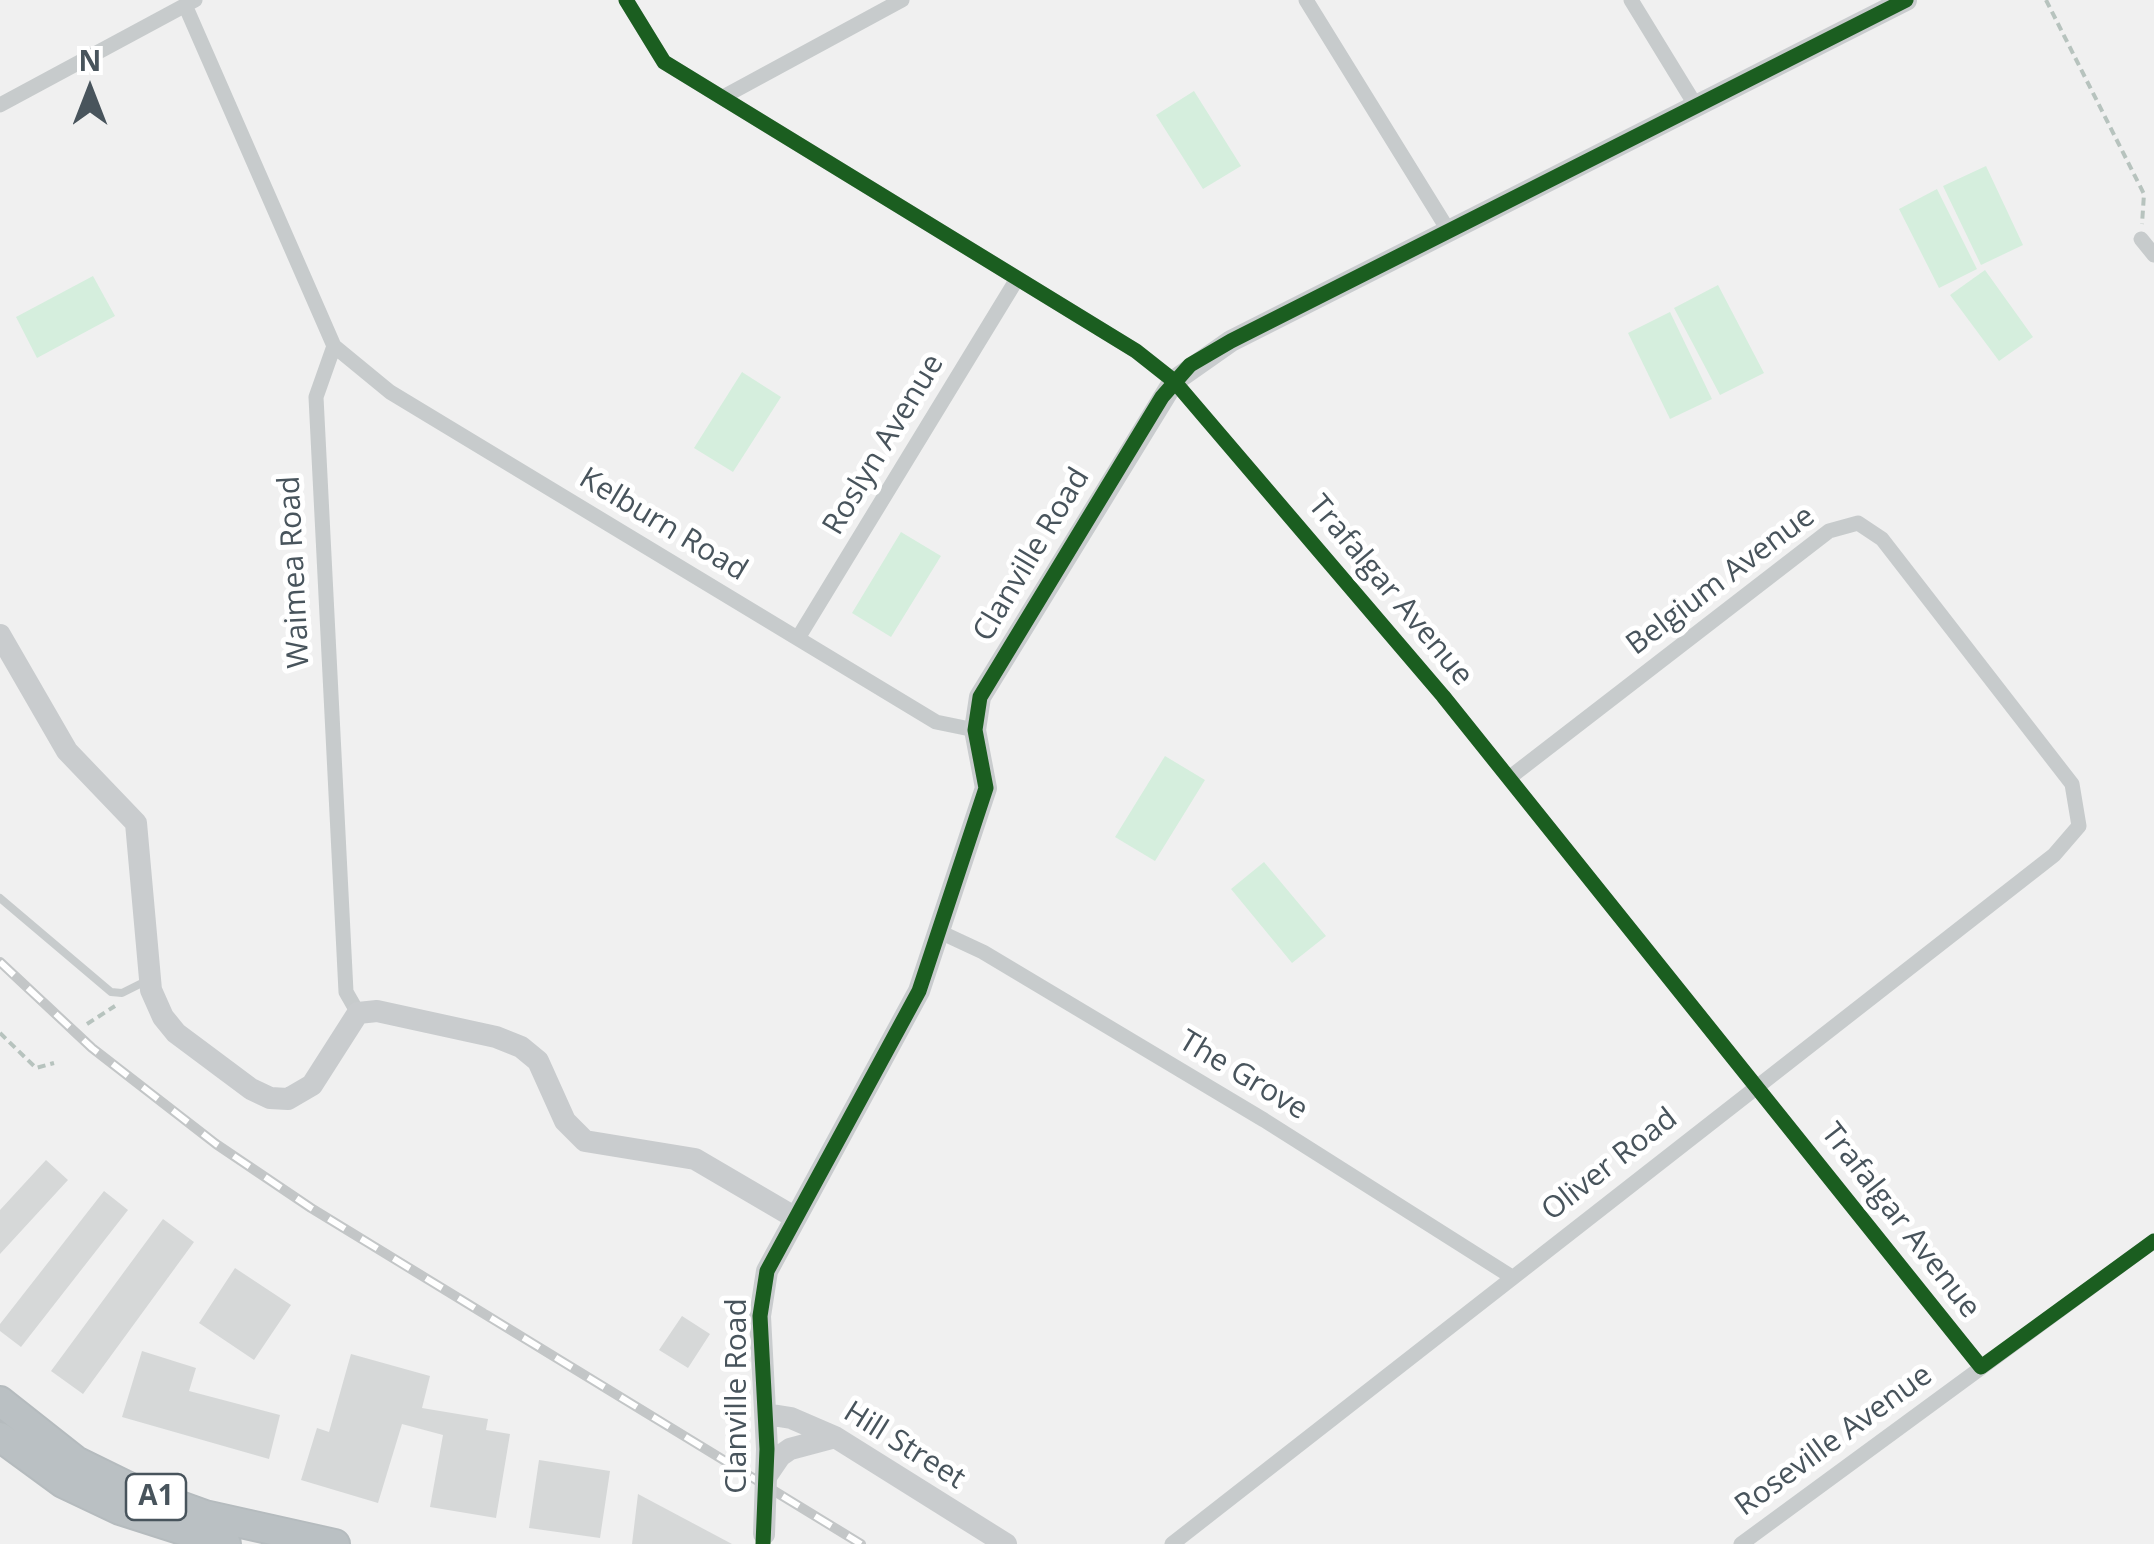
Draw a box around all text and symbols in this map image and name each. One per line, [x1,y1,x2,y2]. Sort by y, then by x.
north arrow [40,40,140,140]
text: N [79,41,101,79]
street label: Roslyn Avenue [816,348,952,542]
street label: Kelburn Road [572,461,754,589]
street label: Clanville Road [966,462,1098,648]
street label: Waimea Road [272,475,318,669]
street label: Trafalgar Avenue [1300,489,1480,693]
street label: Belgium Avenue [1620,499,1822,663]
street label: The Grove [1172,1024,1314,1128]
street label: Oliver Road [1535,1101,1685,1229]
street label: Trafalgar Avenue [1813,1116,1987,1326]
street label: Clanville Road [719,1298,755,1494]
street label: Roseville Avenue [1729,1358,1939,1524]
street label: Hill Street [837,1395,971,1497]
road number: A1 [126,1474,186,1520]

